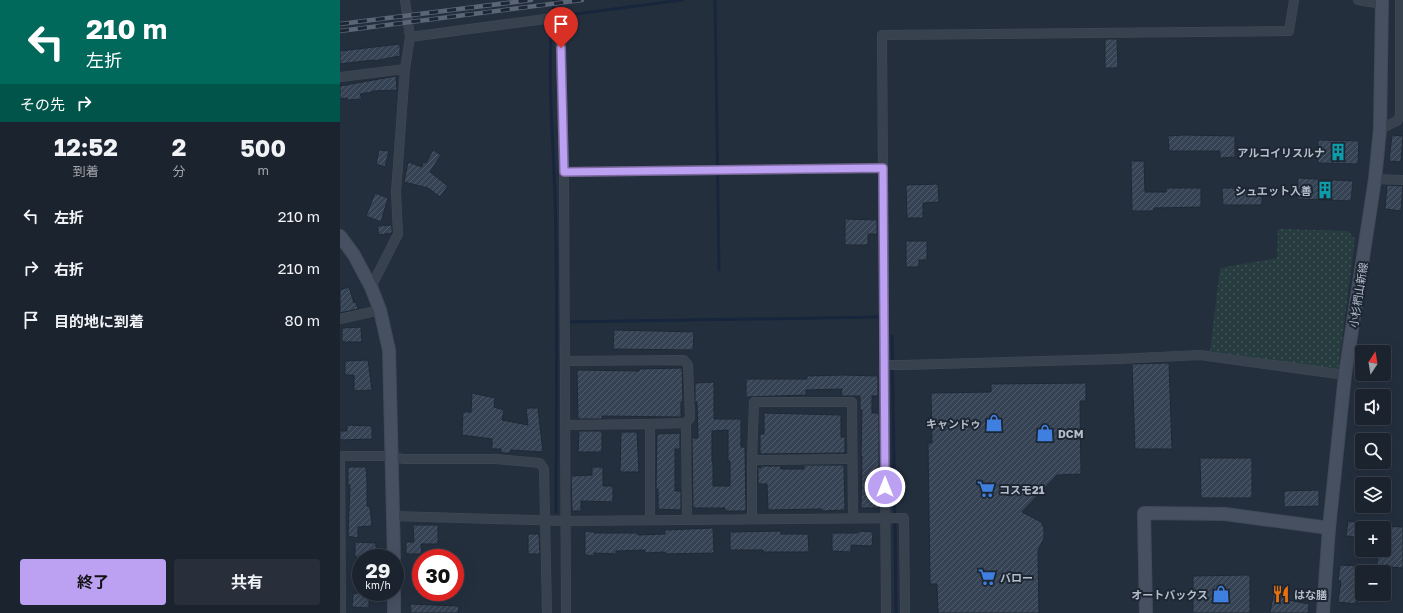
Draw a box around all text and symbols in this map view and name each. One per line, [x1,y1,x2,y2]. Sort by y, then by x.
pin [544,7.0,578,48]
text: 210 m [86,12,167,45]
icon: arrive [550,13,572,35]
icon: left [20,16,72,68]
text: 左折 [86,49,122,71]
icon: right [73,92,95,114]
text: その先 [20,95,65,113]
text: 12:52 [54,132,118,161]
text: 2 [172,132,186,161]
text: 500 [240,133,286,162]
building icon: アルコイリスルナ [1328,142,1348,162]
place label: アルコイリスルナ [1237,146,1325,159]
text: m [257,162,269,178]
text: 到着 [73,163,99,179]
text: 分 [173,163,186,179]
building icon: シュエット入善 [1315,180,1335,200]
place label: シュエット入善 [1235,184,1312,197]
icon: left [20,205,42,227]
text: 210 m [278,207,320,225]
text: 左折 [54,208,84,226]
icon: right [20,257,42,279]
text: 210 m [278,259,320,277]
text: 右折 [54,260,84,278]
street label: 小杉椚山新線 [1346,261,1370,329]
icon: arrive [20,309,42,331]
text: 80 m [285,311,320,329]
text: 目的地に到着 [54,312,144,330]
north arrow [1355,345,1391,381]
map controls [1355,345,1391,601]
button: sound [1355,389,1391,425]
shop icon: キャンドゥ [984,413,1004,433]
place label: キャンドゥ [926,417,981,430]
shop icon: DCM [1035,423,1055,443]
place label: DCM [1058,427,1084,440]
button: search [1355,433,1391,469]
position arrow [864,466,906,508]
button: layers [1355,477,1391,513]
supermarket icon: コスモ21 [976,479,996,499]
place label: コスモ21 [999,483,1045,496]
button: + [1355,521,1391,557]
speed limit sign: 30 [412,549,464,601]
text: 29 [366,558,390,582]
button: 終了 [20,559,166,605]
button: 共有 [174,559,320,605]
button: − [1355,565,1391,601]
supermarket icon: バロー [977,567,997,587]
place label: バロー [1000,571,1033,584]
text: km/h [365,579,391,591]
shop icon: オートバックス [1211,584,1231,604]
restaurant icon: はな膳 [1271,584,1291,604]
place label: オートバックス [1131,588,1208,601]
place label: はな膳 [1294,588,1327,601]

